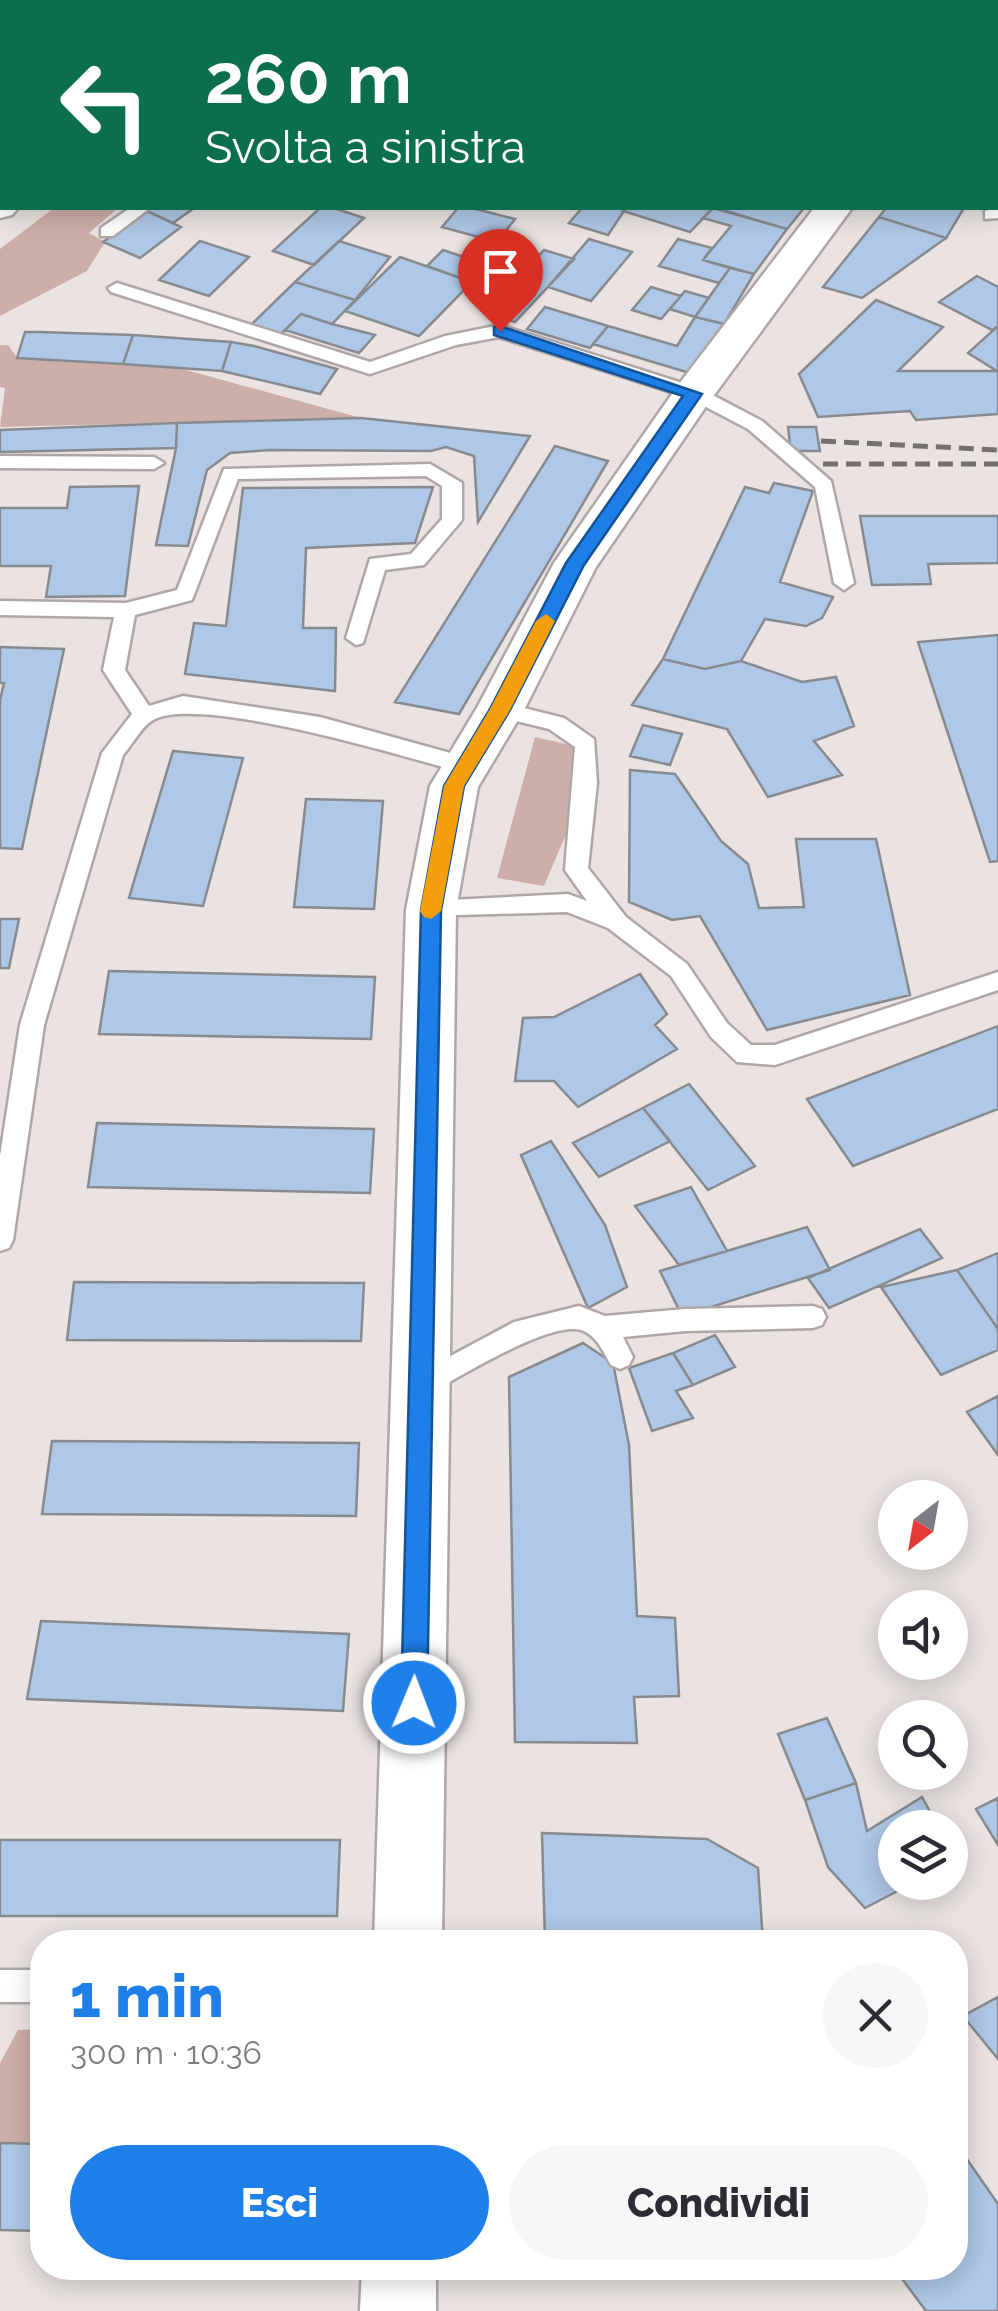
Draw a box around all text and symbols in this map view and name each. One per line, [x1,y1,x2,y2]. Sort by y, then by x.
text: 260 m [205,37,412,119]
icon: left [40,40,170,170]
text: Svolta a sinistra [205,121,525,174]
pin [458,229,543,332]
icon: arrive [473,244,528,299]
north arrow [878,1480,968,1570]
map controls [878,1480,968,1900]
button: sound [878,1590,968,1680]
position arrow [362,1651,466,1755]
button: search [878,1700,968,1790]
button: layers [878,1810,968,1900]
text: 1 min [70,1961,224,2031]
button: close [823,1963,928,2068]
text: 300 m · 10:36 [70,2034,262,2071]
button: Esci [70,2145,489,2260]
button: Condividi [509,2145,928,2260]

